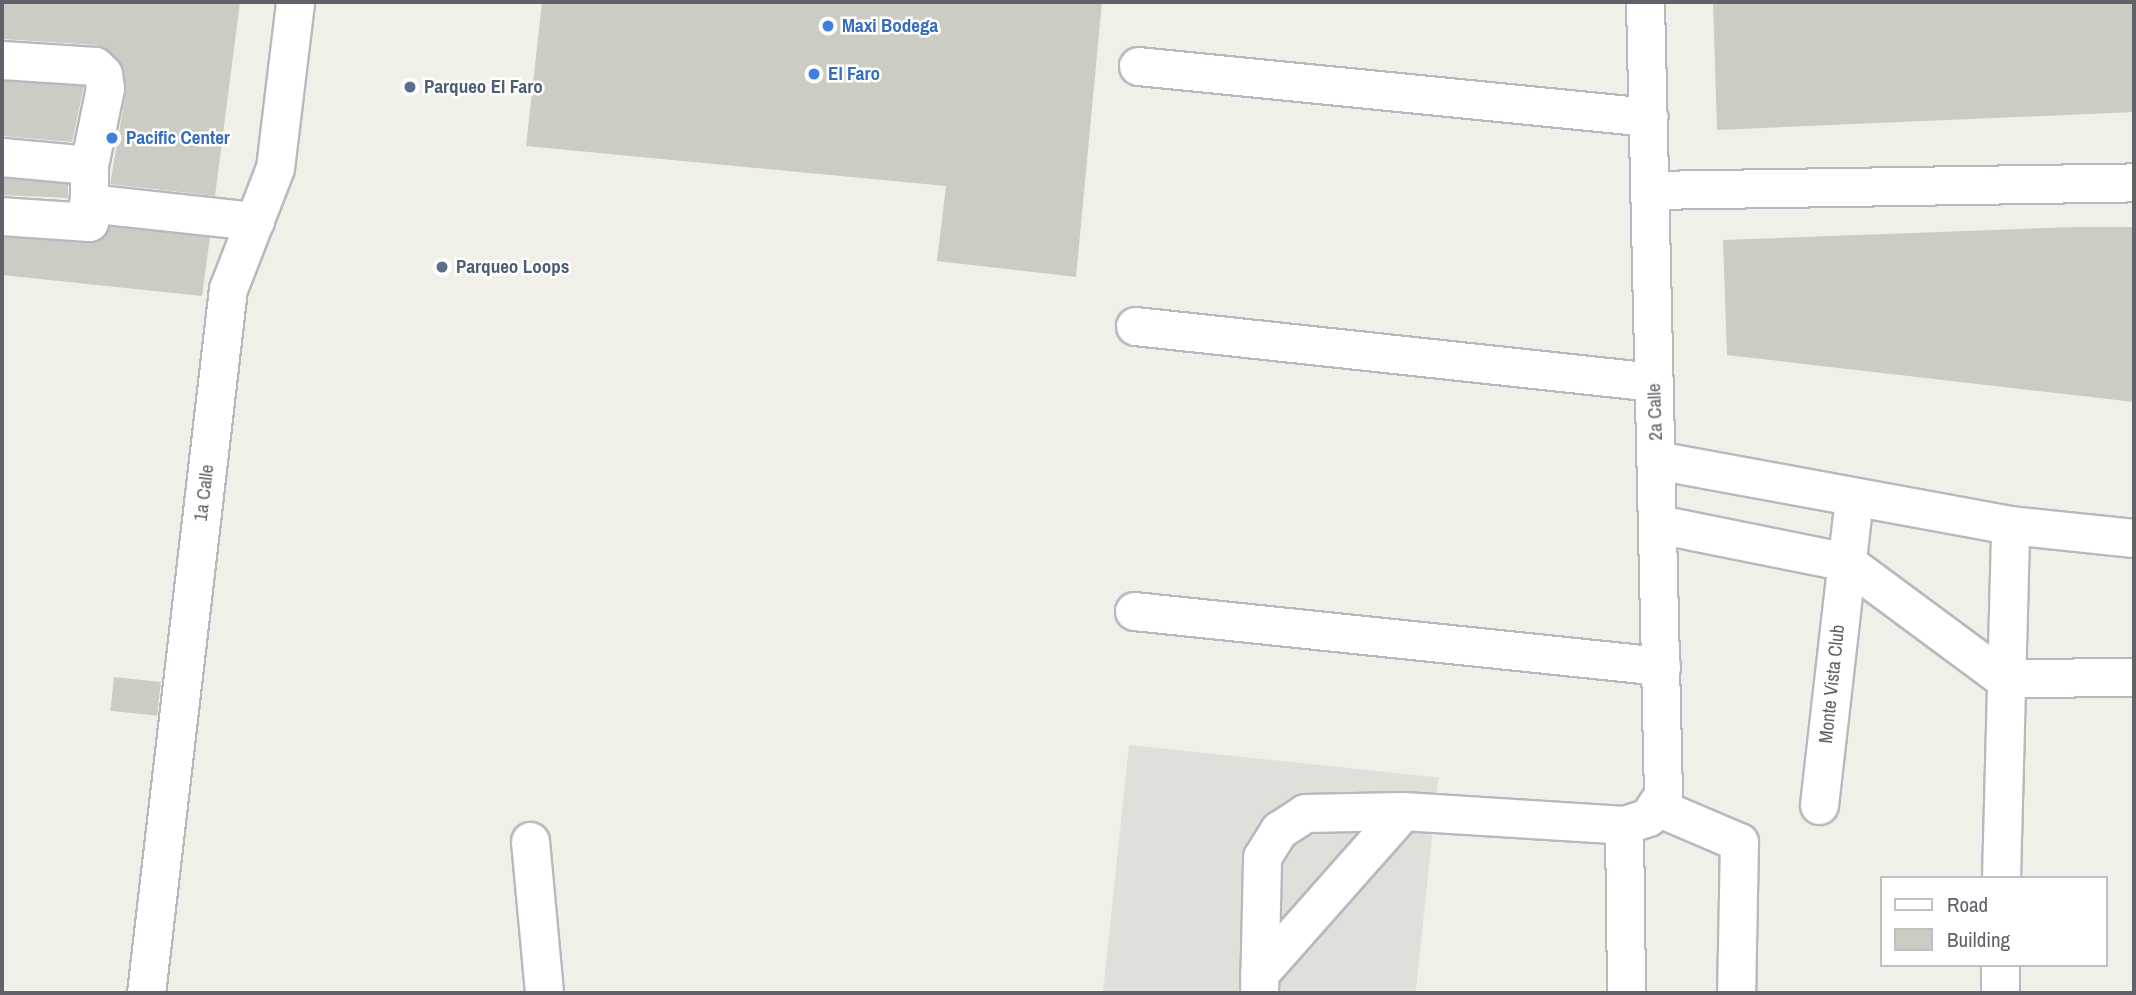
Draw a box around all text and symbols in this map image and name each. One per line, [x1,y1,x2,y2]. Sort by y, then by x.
place label: Maxi Bodega [842,15,938,37]
marker: Maxi Bodega [820,18,836,34]
place label: El Faro [828,63,880,85]
marker: El Faro [806,66,822,82]
place label: Parqueo El Faro [424,76,543,98]
marker: Parqueo El Faro [402,79,418,95]
place label: Pacific Center [126,127,230,149]
marker: Pacific Center [104,130,120,146]
place label: Parqueo Loops [456,256,569,278]
marker: Parqueo Loops [434,259,450,275]
street label: 2a Calle [1643,383,1667,441]
street label: 1a Calle [189,463,219,523]
street label: Monte Vista Club [1814,624,1850,744]
legend [1881,876,2108,967]
text: Road [1947,890,1988,919]
text: Building [1947,925,2010,954]

